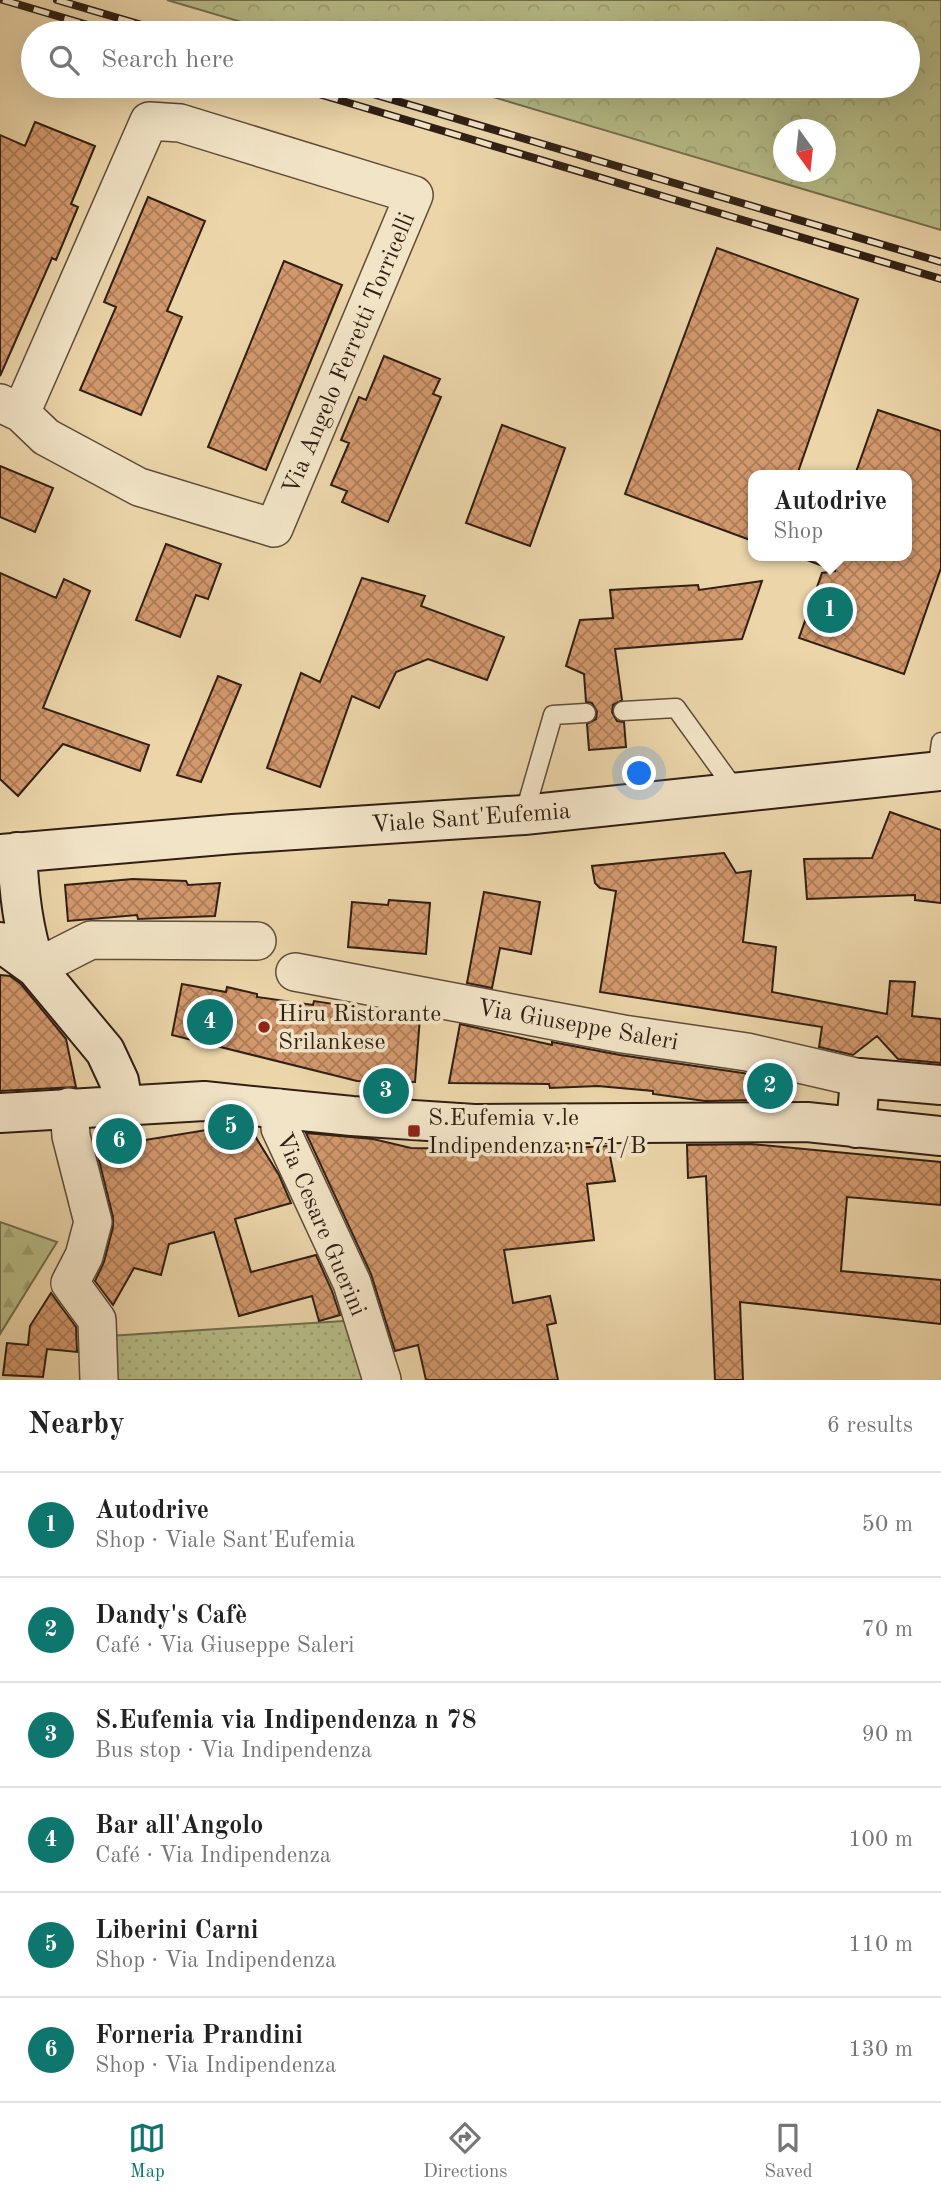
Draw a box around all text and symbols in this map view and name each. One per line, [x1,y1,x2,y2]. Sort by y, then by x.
search box [21,21,920,98]
icon: search [45,41,83,79]
text: Search here [101,47,234,73]
north arrow [773,119,836,182]
street label: Via Angelo Ferretti Torricelli [279,209,420,498]
popup [748,470,912,561]
text: Autodrive [773,489,887,515]
text: Shop [773,520,823,543]
pin: 1 [807,584,853,636]
your location [622,756,656,790]
street label: Viale Sant'Eufemia [371,800,572,838]
pin: 4 [187,996,233,1048]
street label: Via Giuseppe Saleri [475,996,680,1055]
place label: Hiru Ristorante Srilankese [278,1003,441,1055]
marker: Hiru Ristorante Srilankese [256,1019,272,1035]
pin: 2 [747,1060,793,1112]
pin: 3 [363,1065,409,1117]
pin: 5 [208,1101,254,1153]
place label: S.Eufemia v.le Indipendenza n 71/B [428,1107,646,1159]
pin: 6 [96,1115,142,1167]
marker: S.Eufemia v.le Indipendenza n 71/B [406,1123,422,1139]
street label: Via Cesare Guerini [271,1130,370,1320]
text: Nearby [28,1410,125,1440]
text: 6 results [827,1414,913,1437]
text: Autodrive [95,1498,209,1524]
text: 1 [44,1513,58,1536]
text: 50 m [862,1513,913,1536]
text: Shop · Viale Sant'Eufemia [95,1529,356,1552]
text: Dandy's Cafè [95,1603,247,1629]
text: 2 [44,1618,58,1641]
text: 70 m [862,1618,913,1641]
text: Café · Via Giuseppe Saleri [95,1634,355,1657]
text: S.Eufemia via Indipendenza n 78 [95,1708,476,1734]
text: 3 [44,1723,58,1746]
text: 90 m [862,1723,913,1746]
text: Bus stop · Via Indipendenza [95,1739,372,1762]
text: Bar all'Angolo [95,1813,263,1839]
text: 4 [44,1828,58,1851]
text: 100 m [848,1828,913,1851]
text: Café · Via Indipendenza [95,1844,331,1867]
text: Liberini Carni [95,1918,258,1944]
text: 5 [44,1933,58,1956]
text: 110 m [848,1933,913,1956]
text: Shop · Via Indipendenza [95,1949,336,1972]
text: Forneria Prandini [95,2023,303,2049]
text: 6 [44,2038,58,2061]
text: 130 m [848,2038,913,2061]
text: Shop · Via Indipendenza [95,2054,336,2077]
tab: Map [128,2119,166,2184]
tab: Directions [423,2119,508,2184]
tab: Saved [764,2119,813,2184]

